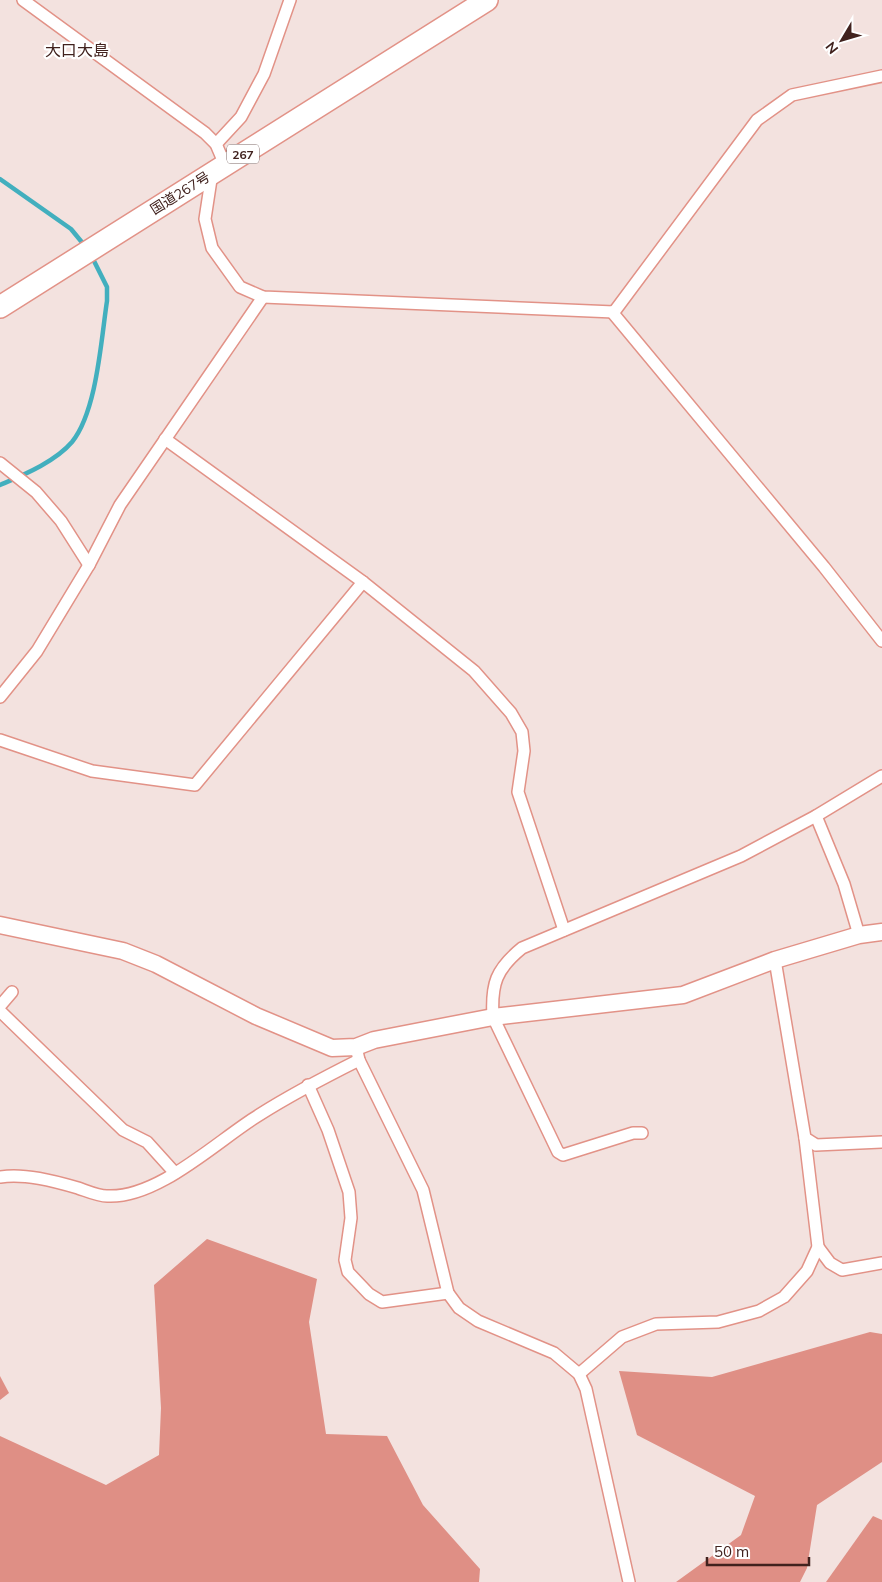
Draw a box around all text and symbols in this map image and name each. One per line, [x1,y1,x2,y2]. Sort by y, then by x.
north arrow [817,15,867,65]
text: N [821,38,842,58]
district label: 大口大島 [45,40,109,60]
road number: 267 [227,144,259,164]
street label: 国道267号 [147,168,213,218]
scale bar [707,1534,810,1566]
text: 50 m [714,1542,749,1561]

